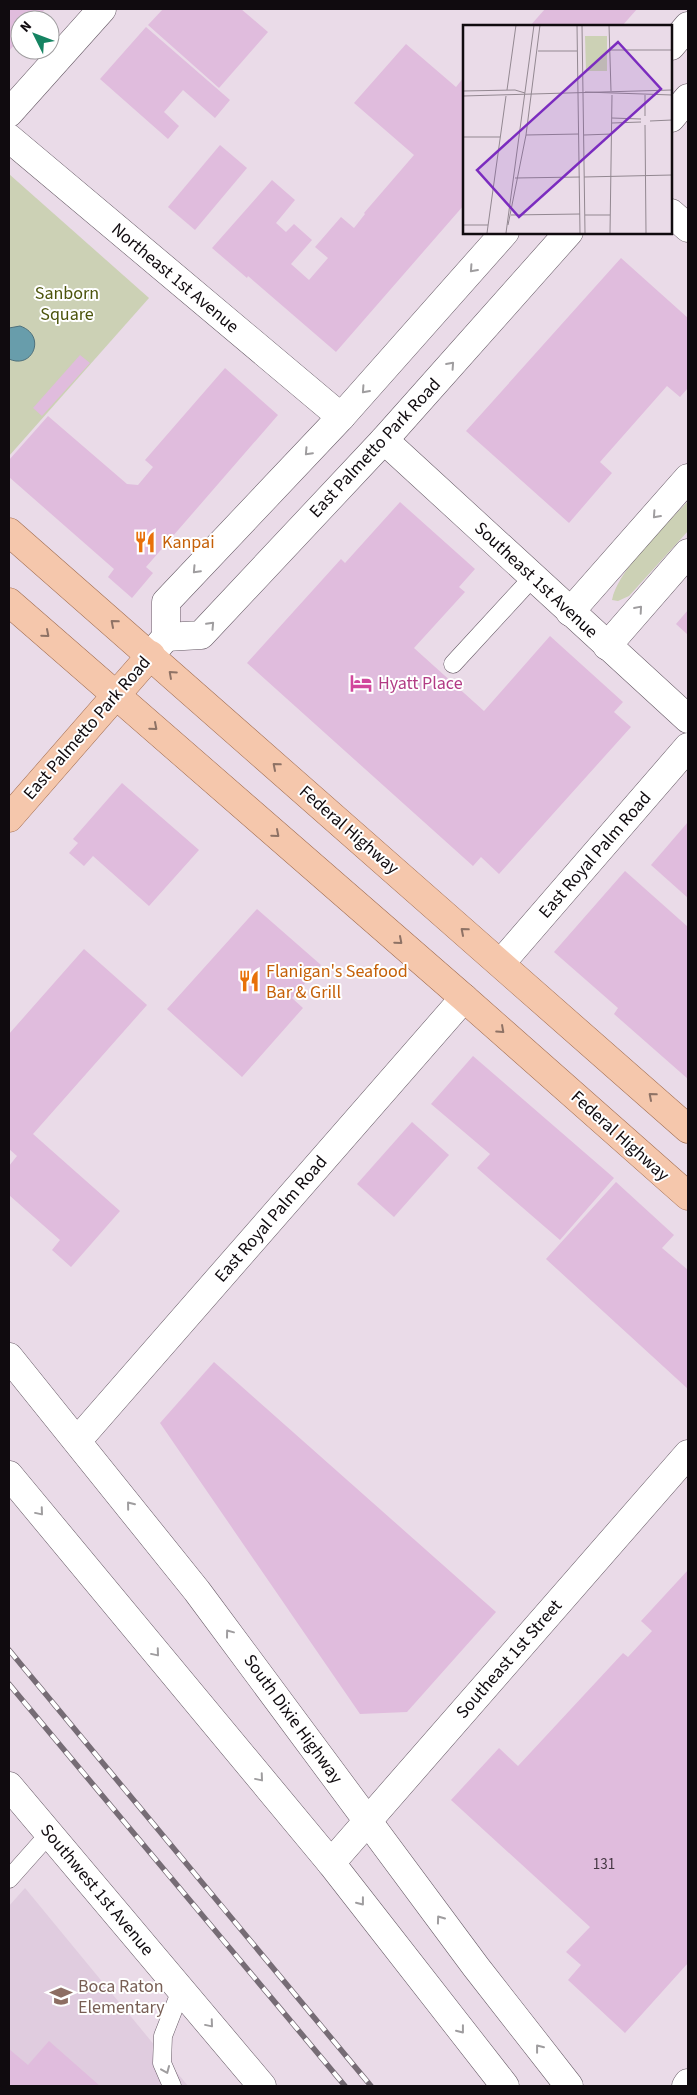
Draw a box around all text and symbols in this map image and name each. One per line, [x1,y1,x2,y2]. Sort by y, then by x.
north arrow [10,10,60,60]
text: N [16,17,37,37]
inset map [463,25,672,234]
street label: Northeast 1st Avenue [106,217,244,339]
one-way arrow [470,263,479,272]
park label: Sanborn Square [35,281,99,327]
one-way arrow [445,361,454,370]
street label: East Palmetto Park Road [303,373,447,523]
one-way arrow [362,385,371,394]
one-way arrow [305,447,314,456]
one-way arrow [653,509,662,518]
street label: Southeast 1st Avenue [469,516,603,644]
restaurant icon: Kanpai [132,529,158,555]
place label: Kanpai [162,530,215,555]
one-way arrow [193,565,202,574]
one-way arrow [634,606,642,615]
one-way arrow [110,619,119,628]
one-way arrow [205,622,214,631]
one-way arrow [40,628,49,637]
street label: East Palmetto Park Road [18,651,156,805]
one-way arrow [168,670,177,679]
hotel icon: Hyatt Place [348,670,374,696]
place label: Hyatt Place [378,671,463,696]
one-way arrow [148,721,157,730]
one-way arrow [273,763,282,772]
street label: Federal Highway [294,780,405,881]
street label: East Royal Palm Road [533,786,657,924]
one-way arrow [271,828,280,837]
one-way arrow [461,928,470,937]
one-way arrow [393,935,402,944]
place label: Flanigan's Seafood Bar & Grill [266,959,408,1005]
restaurant icon: Flanigan's Seafood Bar & Grill [236,968,262,994]
one-way arrow [495,1025,504,1034]
street label: Federal Highway [565,1085,675,1187]
one-way arrow [648,1093,657,1102]
street label: East Royal Palm Road [209,1150,333,1288]
one-way arrow [127,1502,135,1511]
one-way arrow [34,1507,43,1516]
street label: Southeast 1st Street [450,1594,568,1724]
one-way arrow [227,1630,235,1639]
one-way arrow [151,1647,160,1656]
street label: South Dixie Highway [238,1649,349,1789]
one-way arrow [254,1772,263,1781]
street label: Southwest 1st Avenue [34,1819,160,1961]
house number: 131 [593,1854,615,1875]
one-way arrow [355,1896,364,1905]
one-way arrow [437,1915,446,1925]
place label: Boca Raton Elementary [78,1974,165,2020]
school or university icon: Boca Raton Elementary [48,1983,74,2009]
one-way arrow [204,2018,213,2027]
one-way arrow [455,2024,464,2033]
one-way arrow [536,2045,544,2054]
one-way arrow [159,2065,170,2074]

